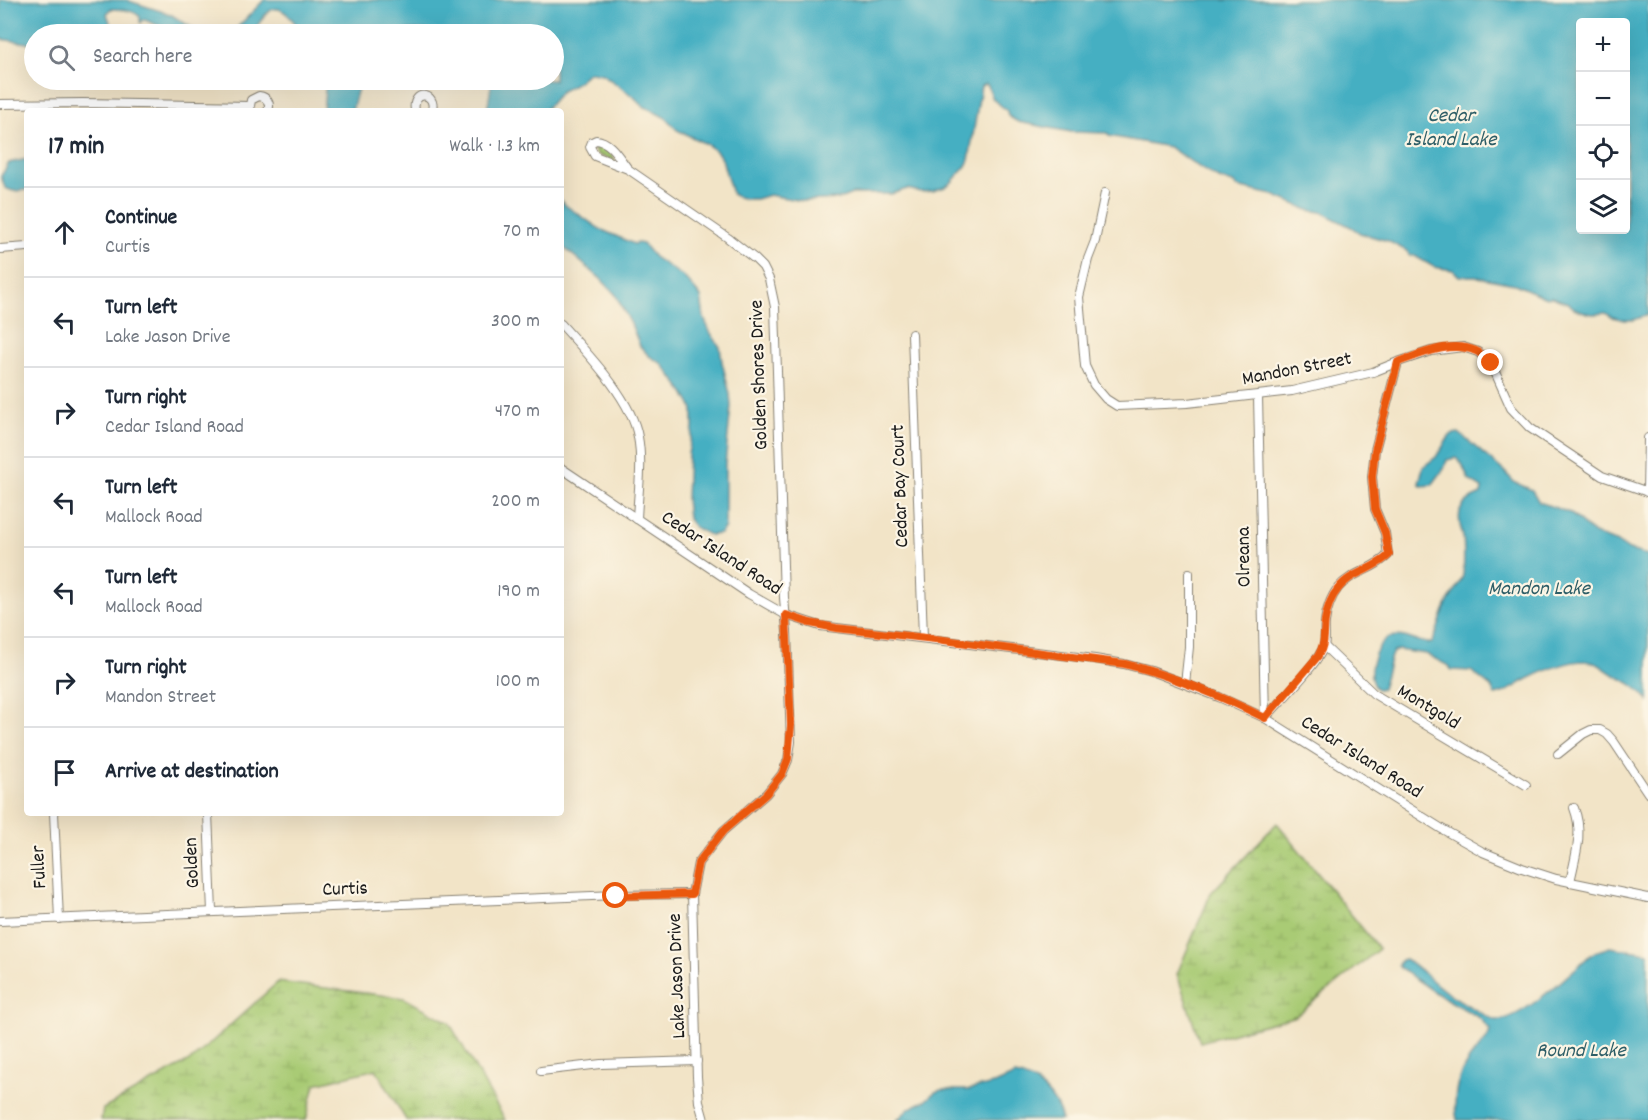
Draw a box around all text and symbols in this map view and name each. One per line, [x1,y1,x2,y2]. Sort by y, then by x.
map controls [1576,18,1630,234]
button: + [1576,18,1630,72]
search box [24,24,564,90]
icon: search [45,41,78,74]
text: Search here [93,42,192,73]
button: − [1576,72,1630,126]
water label: Cedar Island Lake [1406,102,1498,156]
button: locate [1576,126,1630,180]
text: 17 min [48,129,104,166]
text: Walk · 1.3 km [449,133,540,161]
button: layers [1576,180,1630,234]
text: Continue [105,203,177,234]
icon: ahead [48,216,81,249]
text: 70 m [503,218,540,246]
text: Curtis [105,234,150,262]
text: Turn left [105,293,177,324]
street label: Golden Shores Drive [743,299,777,451]
icon: left [48,306,81,339]
text: 300 m [491,308,540,336]
text: Lake Jason Drive [105,324,230,352]
street label: Mandon Street [1240,346,1354,394]
route end [1477,349,1503,375]
text: Turn right [105,383,187,414]
icon: right [48,396,81,429]
text: 470 m [495,398,540,426]
text: Cedar Island Road [105,414,244,442]
street label: Cedar Bay Court [885,424,917,548]
text: Turn left [105,473,177,504]
icon: left [48,486,81,519]
text: 200 m [491,488,540,516]
text: Mallock Road [105,504,203,532]
street label: Cedar Island Road [655,504,787,604]
street label: Olreana [1230,526,1260,587]
text: Turn left [105,563,177,594]
water label: Mandon Lake [1488,575,1592,605]
icon: left [48,576,81,609]
text: 190 m [497,578,540,606]
text: Mallock Road [105,594,203,622]
text: Turn right [105,653,187,684]
icon: right [48,666,81,699]
text: 100 m [496,668,540,696]
street label: Montgold [1391,678,1465,738]
text: Mandon Street [105,684,216,712]
street label: Cedar Island Road [1295,709,1427,807]
icon: arrive [48,756,81,789]
text: Arrive at destination [105,757,279,788]
street label: Golden [178,837,208,889]
street label: Fuller [25,844,55,889]
street label: Curtis [322,875,368,905]
route start [602,882,628,908]
street label: Lake Jason Drive [662,913,694,1039]
water label: Round Lake [1536,1037,1627,1067]

